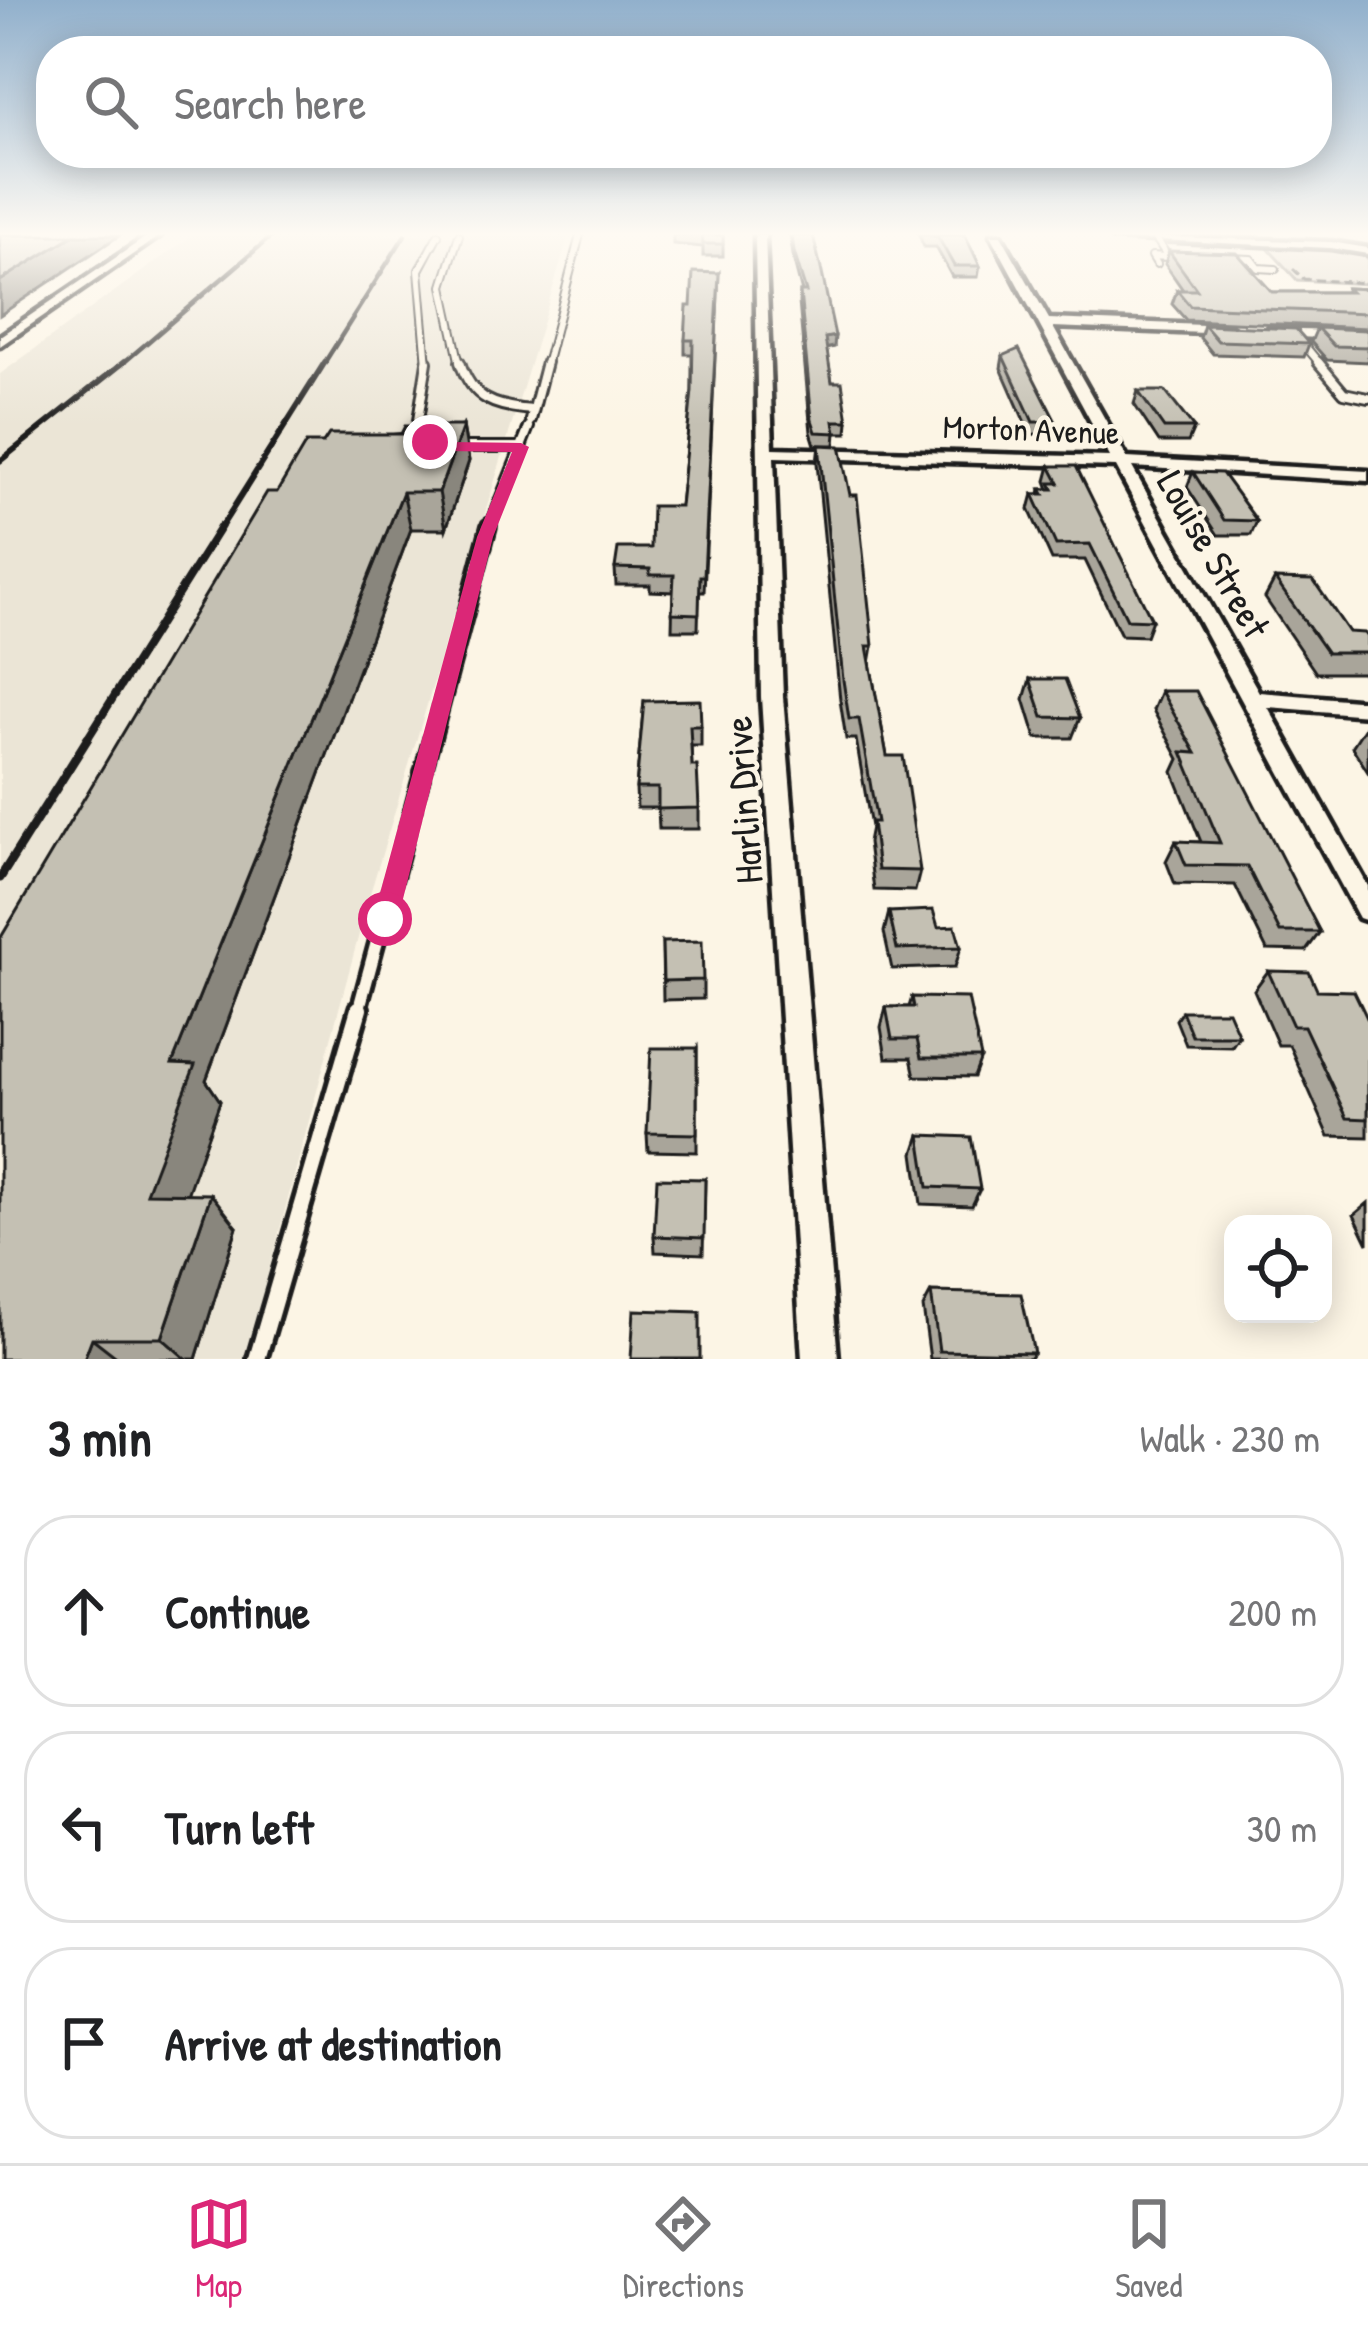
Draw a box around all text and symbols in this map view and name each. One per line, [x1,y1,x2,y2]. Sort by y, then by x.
search box [36,36,1332,168]
icon: search [78,69,144,135]
text: Search here [174,72,366,133]
street label: Morton Avenue [942,404,1120,454]
route end [403,415,457,469]
street label: Louise Street [1145,460,1284,648]
street label: Harlin Drive [710,715,775,886]
route start [358,892,412,946]
map controls [1224,1215,1332,1323]
button: locate [1224,1215,1332,1323]
text: 3 min [48,1403,152,1472]
text: Walk · 230 m [1140,1411,1320,1464]
icon: ahead [51,1578,117,1644]
text: Continue [165,1581,310,1642]
text: 200 m [1228,1585,1317,1638]
icon: left [51,1794,117,1860]
text: Turn left [165,1797,314,1858]
text: 30 m [1247,1801,1317,1854]
icon: arrive [51,2010,117,2076]
text: Arrive at destination [165,2013,502,2074]
tab: Map [186,2191,252,2307]
tab: Directions [623,2191,744,2307]
tab: Saved [1115,2191,1182,2307]

